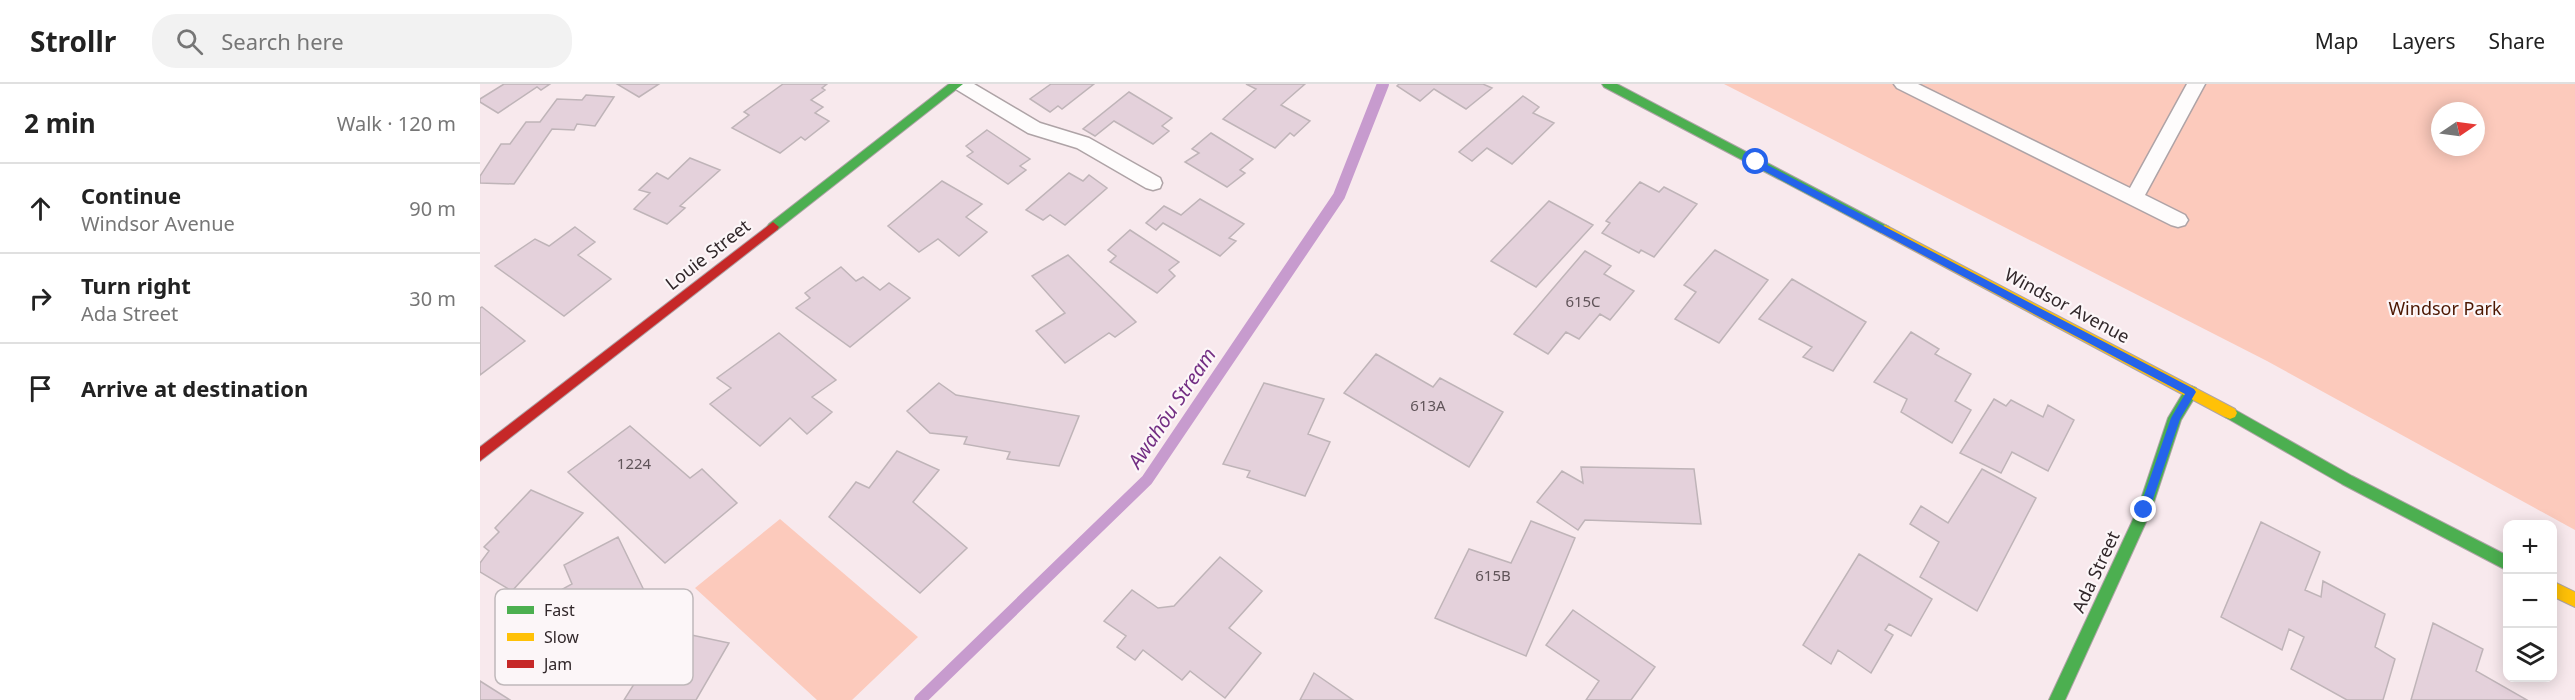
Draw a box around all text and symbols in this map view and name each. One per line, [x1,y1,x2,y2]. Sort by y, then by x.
search box [152,14,572,68]
text: Strollr [30,22,116,60]
icon: search [173,25,206,58]
text: Search here [221,26,344,56]
text: Map [2315,27,2359,55]
text: Layers [2392,27,2456,55]
text: Share [2489,27,2545,55]
north arrow [2431,102,2485,156]
text: 2 min [24,105,96,141]
text: Walk · 120 m [337,110,456,137]
route start [1742,148,1768,174]
text: Continue [81,180,181,210]
icon: ahead [24,192,57,225]
text: 90 m [409,195,456,222]
text: Windsor Avenue [81,210,235,237]
street label: Louie Street [660,213,755,295]
street label: Windsor Avenue [2001,262,2134,348]
text: Turn right [81,270,191,300]
icon: right [24,282,57,315]
text: 30 m [409,285,456,312]
house number: 615C [1565,291,1601,311]
park label: Windsor Park [2388,296,2502,320]
text: Ada Street [81,300,178,327]
water label: Awahōu Stream [1120,342,1222,475]
icon: arrive [24,372,57,405]
text: Arrive at destination [81,373,308,403]
house number: 613A [1410,395,1446,415]
house number: 1224 [617,453,652,473]
route end [2130,496,2156,522]
map controls [2503,520,2557,682]
button: + [2503,520,2557,574]
street label: Ada Street [2066,526,2125,616]
house number: 615B [1475,565,1511,585]
button: − [2503,574,2557,628]
legend [495,589,693,685]
text: Fast [544,599,575,621]
text: Slow [544,626,579,648]
button: layers [2503,628,2557,682]
text: Jam [542,653,572,675]

